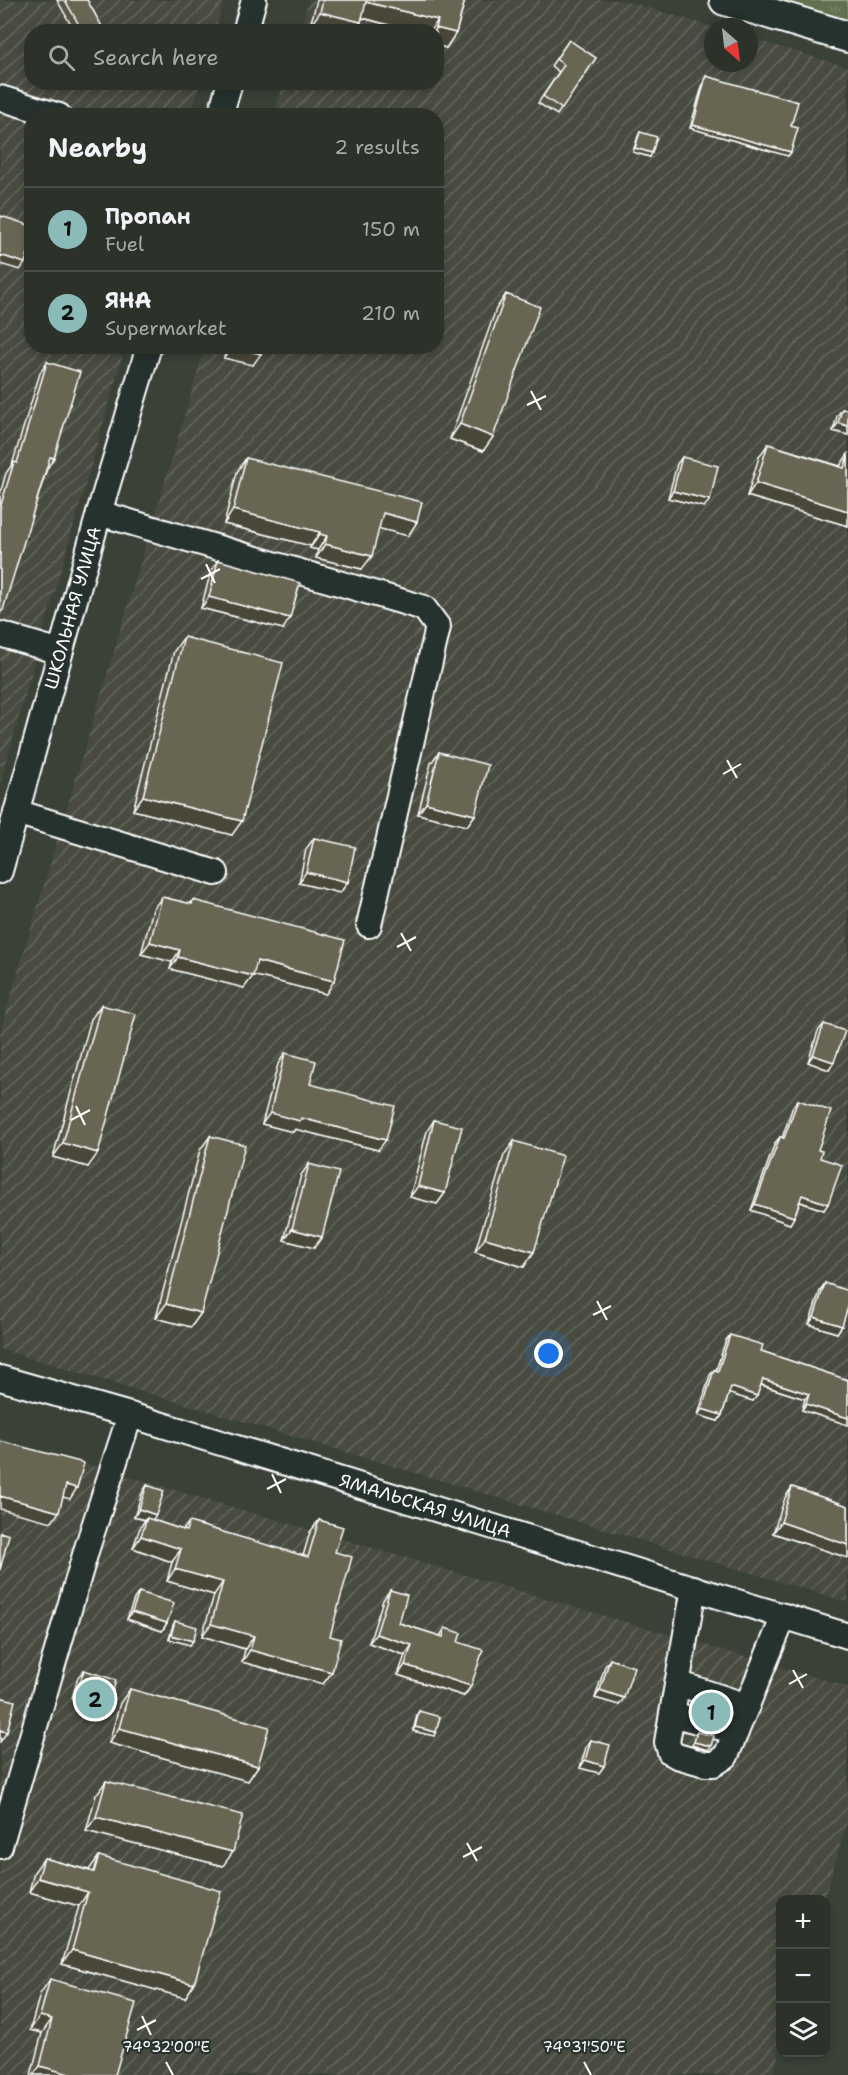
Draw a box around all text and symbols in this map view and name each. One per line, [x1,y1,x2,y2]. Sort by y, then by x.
north arrow [704,18,758,72]
search box [24,24,444,90]
icon: search [45,41,78,74]
text: Search here [93,43,219,72]
text: Nearby [48,130,147,165]
text: 2 results [334,134,420,160]
text: Пропан [105,202,191,231]
text: 1 [63,216,72,242]
text: 150 m [362,216,420,242]
text: Fuel [105,231,144,257]
text: ЯНА [105,286,151,315]
text: 2 [61,300,75,326]
text: 210 m [361,300,420,326]
text: Supermarket [105,315,227,341]
street label: ШКОЛЬНАЯ УЛИЦА [39,524,107,692]
your location [534,1339,563,1368]
street label: ЯМАЛЬСКАЯ УЛИЦА [337,1468,514,1544]
pin: 2 [76,1676,115,1722]
pin: 1 [692,1690,730,1734]
map controls [776,1895,830,2057]
button: + [776,1895,830,1949]
button: − [776,1949,830,2003]
button: layers [776,2003,830,2057]
text: 74°32'00"E [122,2037,210,2057]
text: 74°31'50"E [542,2037,626,2057]

